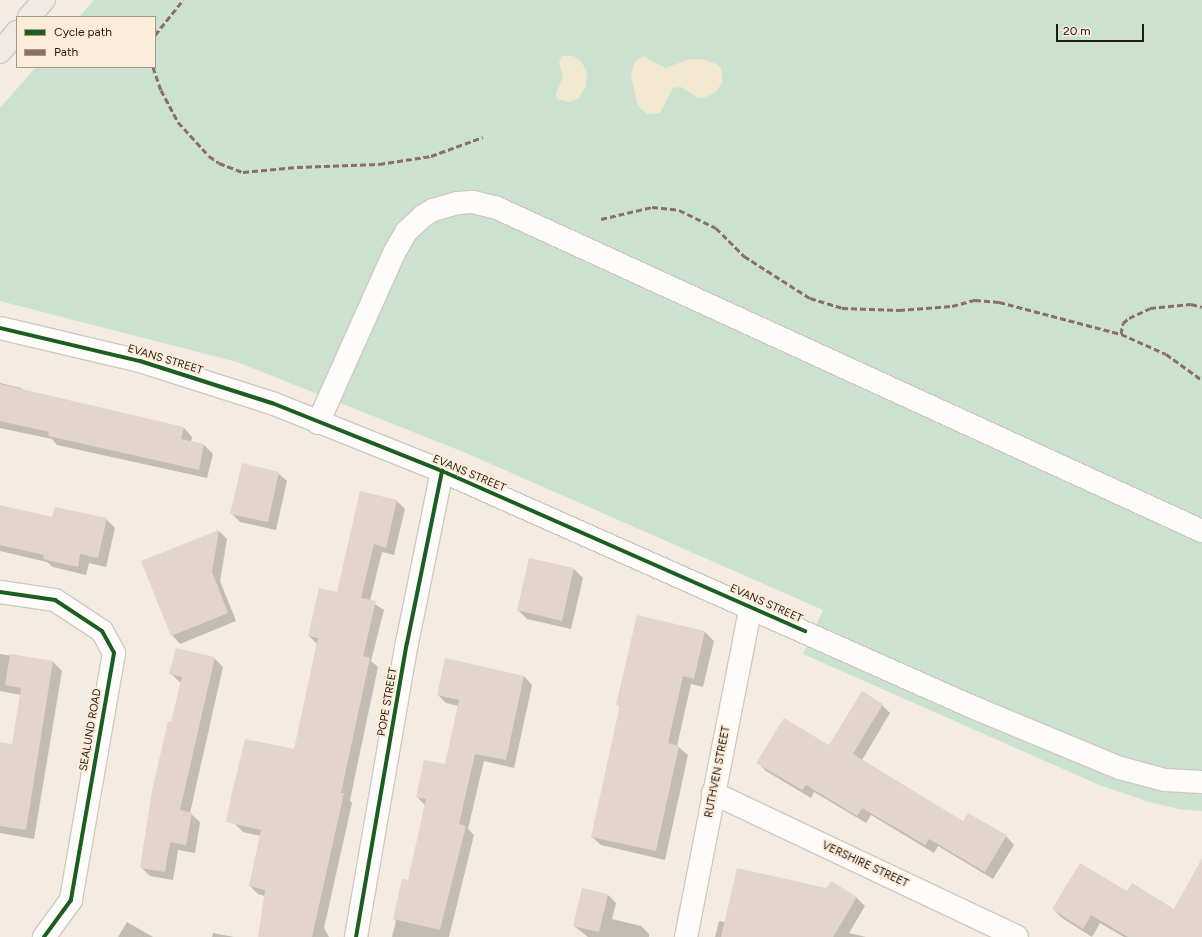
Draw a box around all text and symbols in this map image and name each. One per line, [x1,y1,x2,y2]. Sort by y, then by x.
legend [16,16,156,68]
scale bar [1058,16,1146,42]
text: 20 m [1063,24,1091,38]
text: Cycle path [54,25,112,39]
text: Path [54,45,78,59]
street label: EVANS STREET [126,342,204,378]
street label: EVANS STREET [431,453,507,495]
street label: EVANS STREET [728,582,804,626]
street label: POPE STREET [375,667,401,737]
street label: SEALUND ROAD [77,688,105,772]
street label: RUTHVEN STREET [703,725,733,819]
street label: VERSHIRE STREET [820,839,910,891]

